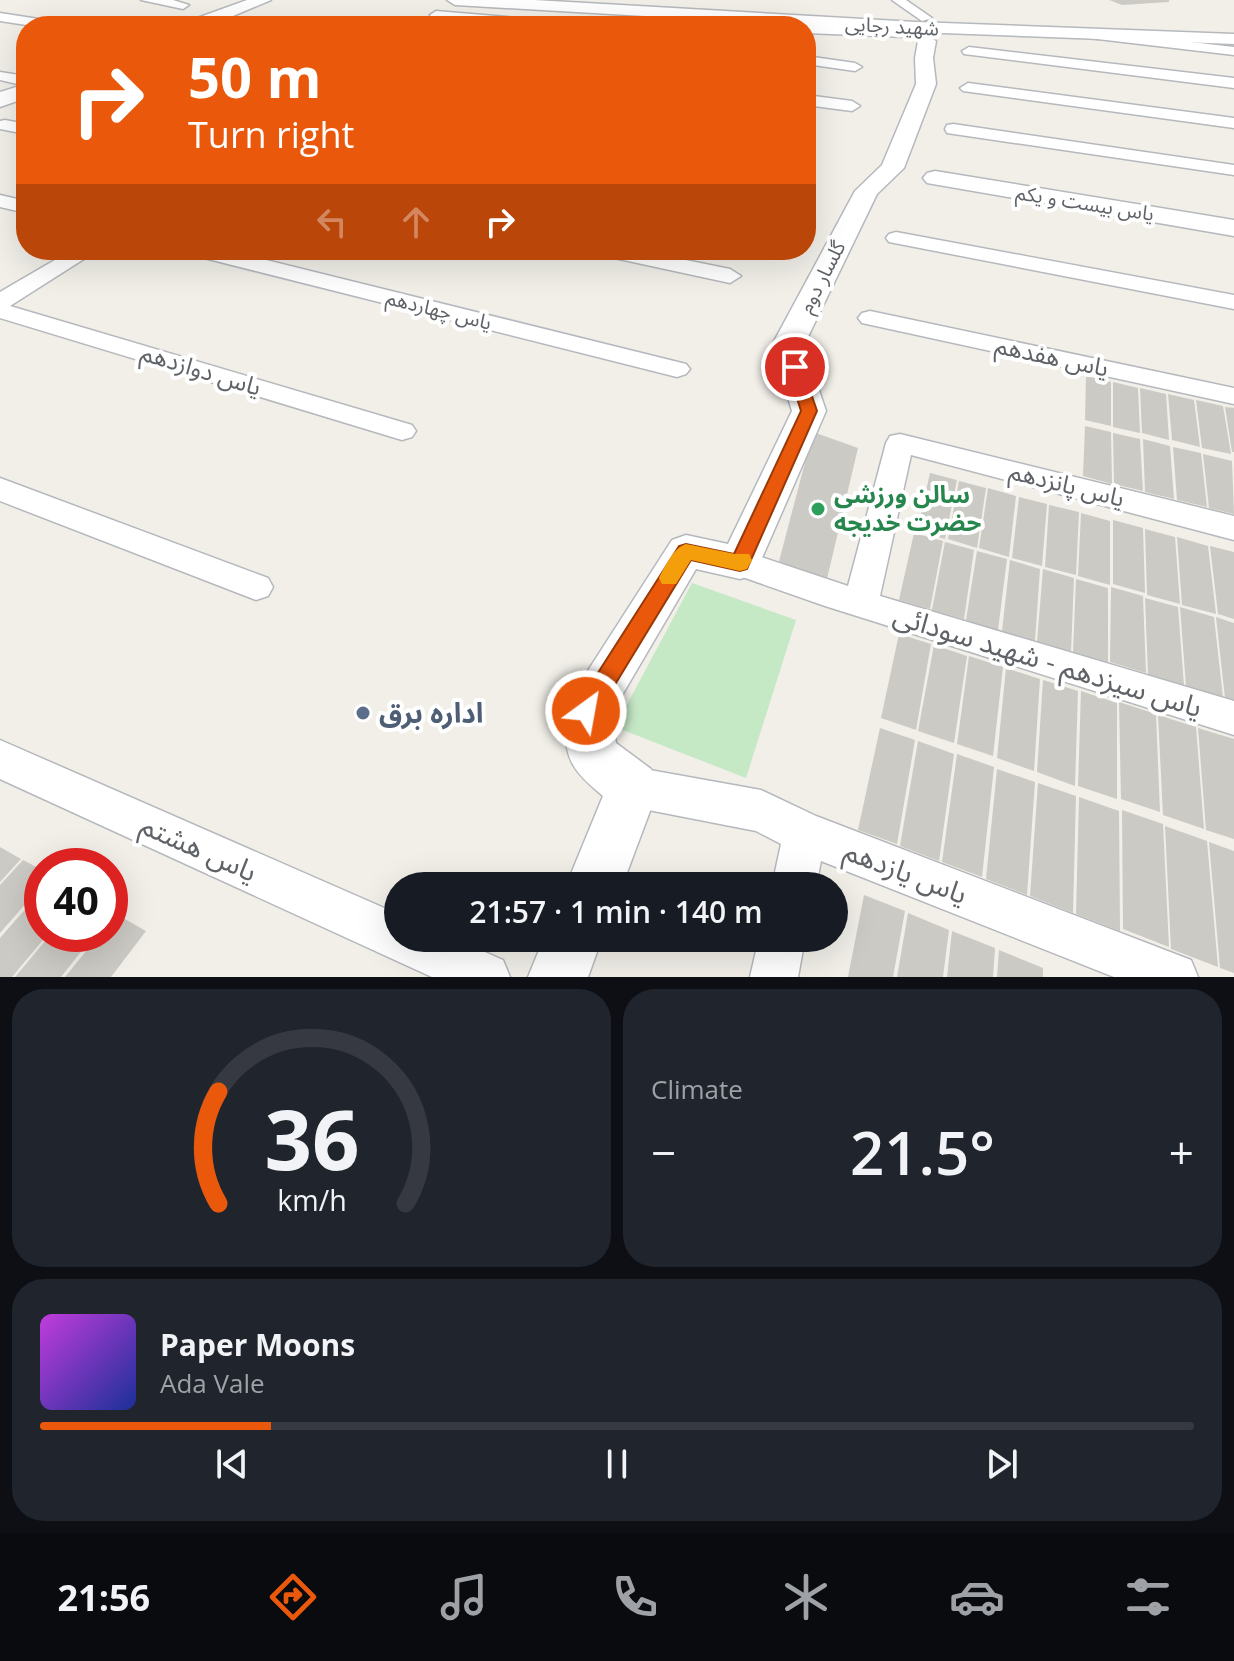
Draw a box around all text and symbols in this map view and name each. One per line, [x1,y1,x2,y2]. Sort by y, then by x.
street label: شهید رجایی [844,10,940,41]
text: 50 m [188,38,322,114]
icon: right [56,48,160,152]
text: Turn right [188,110,354,159]
street label: یاس بیست و یکم [1014,178,1156,229]
icon: left [310,200,354,244]
icon: ahead [394,200,438,244]
icon: right [478,200,522,244]
street label: گلسار دوم [792,235,853,318]
street label: یاس چهاردهم [383,283,495,338]
street label: یاس هفدهم [992,327,1112,386]
pin [761,333,829,401]
street label: یاس دوازدهم [137,335,266,404]
icon: arrive [773,345,817,389]
street label: یاس پانزدهم [1006,453,1128,516]
place label: سالن ورزشی حضرت خدیجه [834,477,981,538]
marker: سالن ورزشی حضرت خدیجه [809,500,827,518]
street label: یاس سیزدهم - شهید سودائی [888,595,1207,729]
position arrow [544,669,628,753]
place label: اداره برق [379,693,484,731]
marker: اداره برق [354,704,372,722]
street label: یاس هشتم [134,805,264,893]
street label: یاس یازدهم [838,830,973,916]
speed limit sign: 40 [24,848,128,952]
text: 21:57 · 1 min · 140 m [469,891,763,932]
text: Climate [651,1071,743,1107]
text: 36 [264,1081,359,1194]
text: 21.5° [850,1111,995,1193]
text: − [651,1122,676,1182]
text: + [1169,1122,1194,1182]
text: km/h [277,1180,346,1219]
text: Paper Moons [160,1324,355,1365]
text: Ada Vale [160,1365,265,1401]
icon: previous [210,1442,254,1486]
icon: pause [595,1442,639,1486]
icon: next [980,1442,1024,1486]
icon: directions [265,1569,321,1625]
icon: music [436,1569,492,1625]
icon: phone [607,1569,663,1625]
icon: climate [778,1569,834,1625]
icon: car [949,1569,1005,1625]
icon: filters [1120,1569,1176,1625]
text: 21:56 [58,1573,150,1622]

